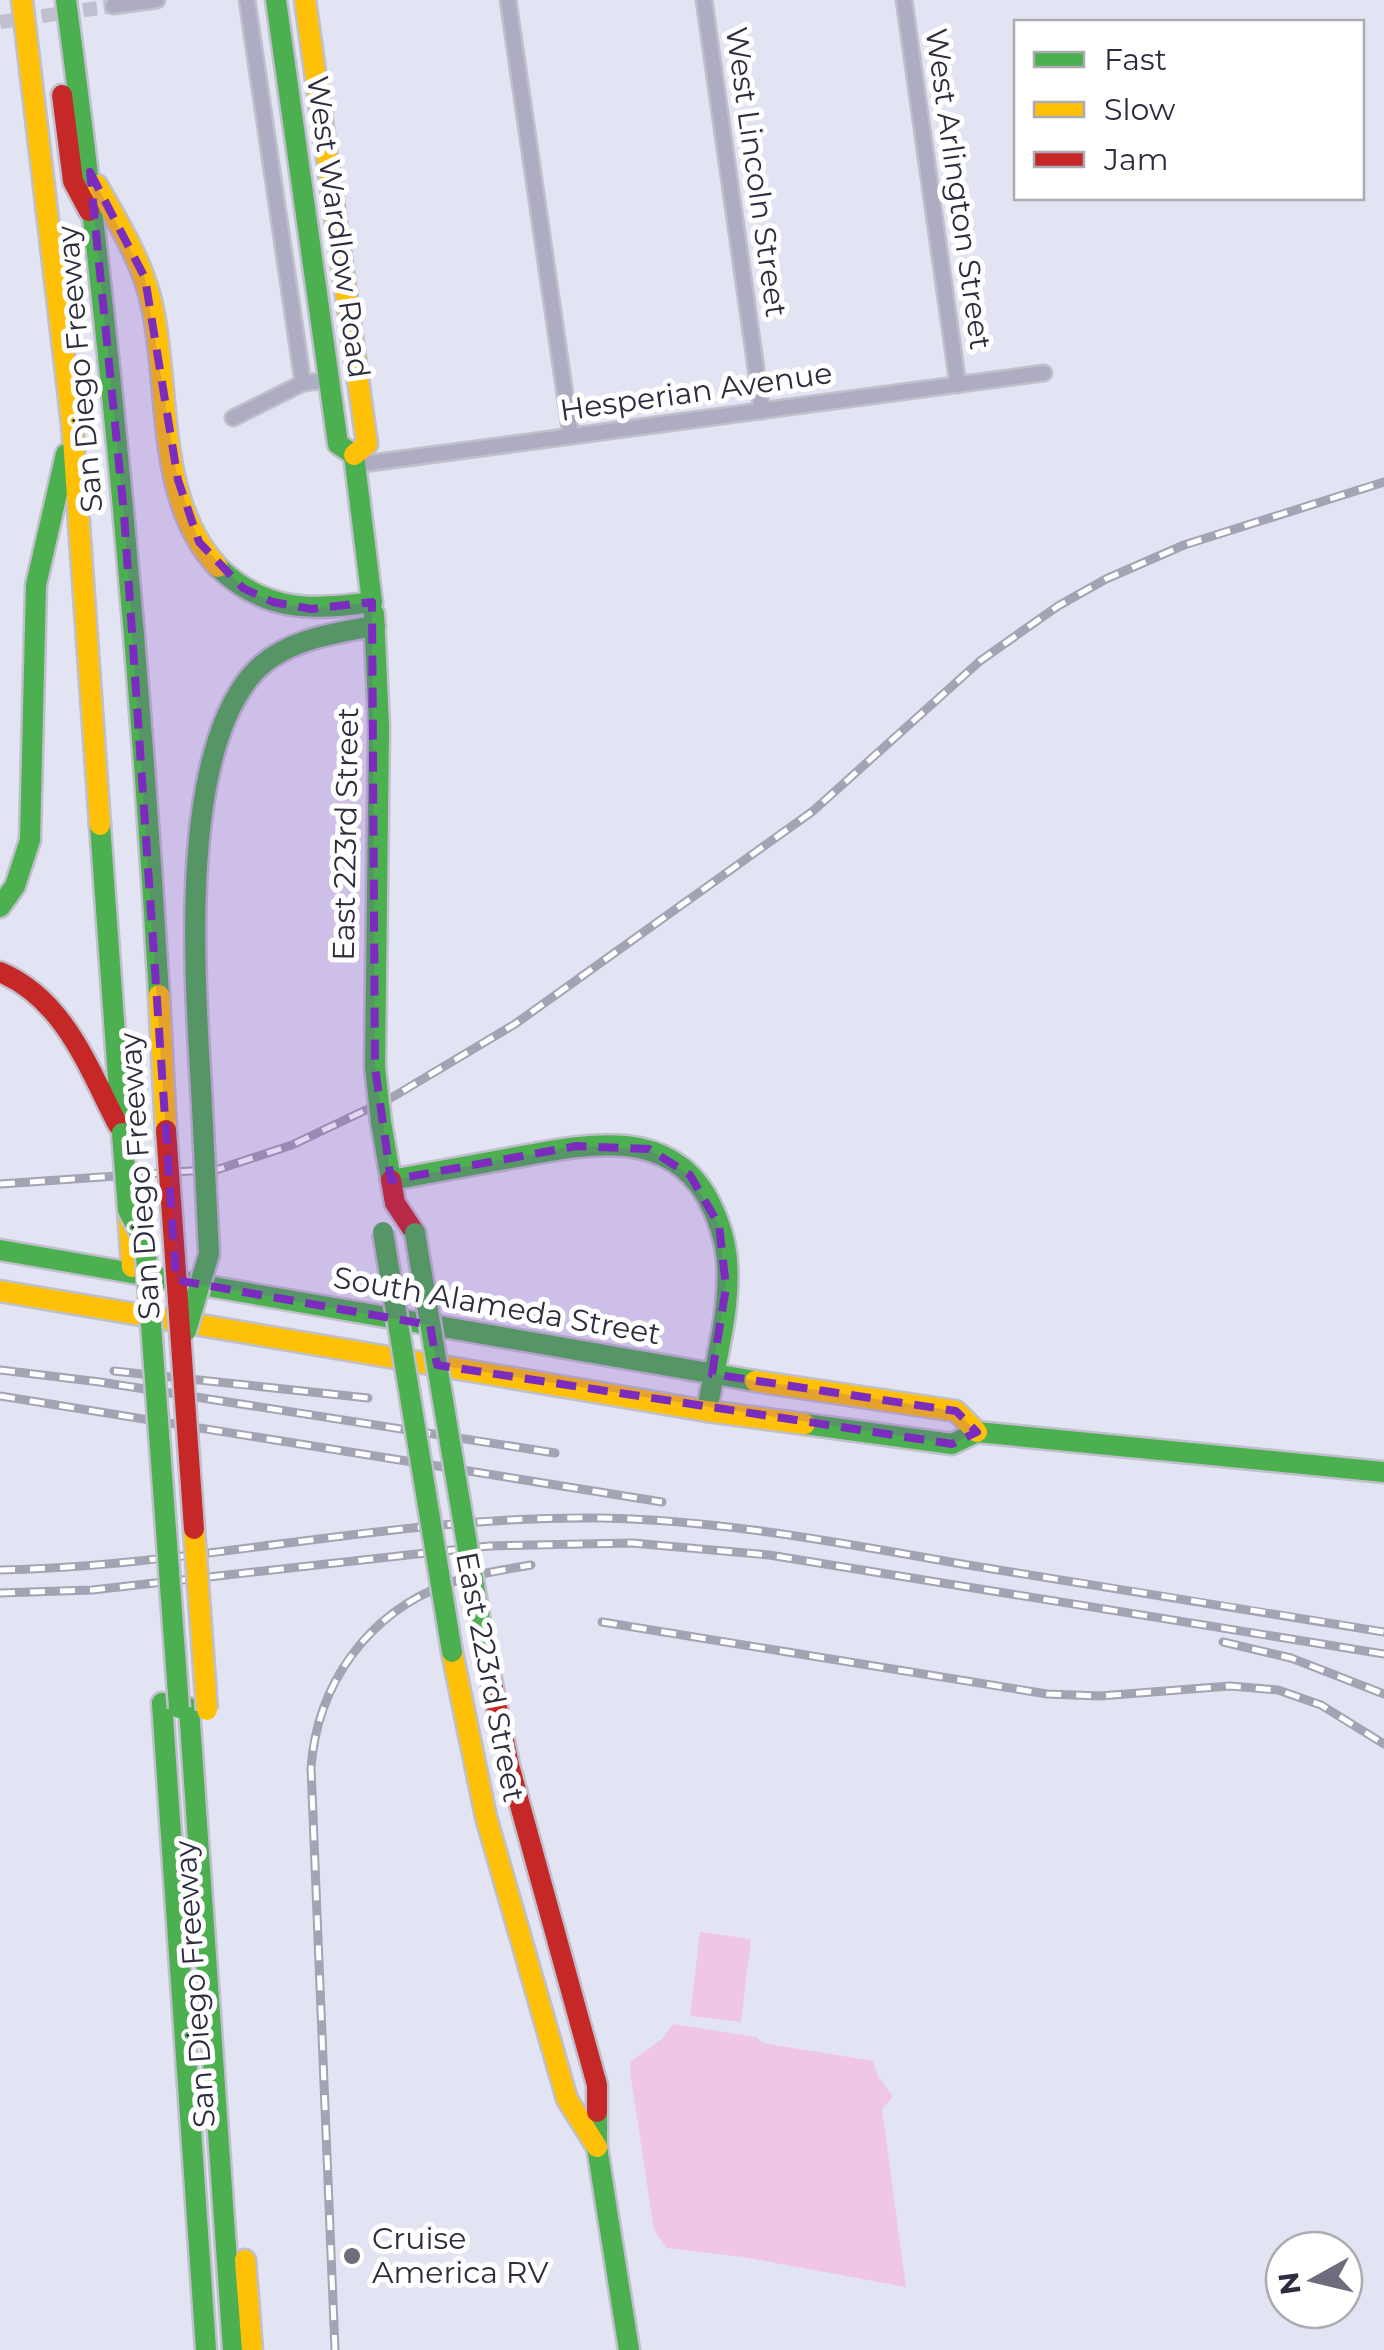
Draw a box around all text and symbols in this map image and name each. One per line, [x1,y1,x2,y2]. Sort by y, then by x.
legend [1014,20,1364,200]
street label: West Lincoln Street [718,24,795,320]
street label: West Arlington Street [918,26,999,352]
text: Fast [1104,41,1167,78]
street label: West Wardlow Road [299,73,378,380]
text: Slow [1104,91,1176,128]
text: Jam [1103,141,1169,178]
street label: San Diego Freeway [48,223,110,514]
street label: Hesperian Avenue [557,354,834,429]
street label: East 223rd Street [325,707,366,961]
street label: San Diego Freeway [111,1030,168,1321]
street label: South Alameda Street [331,1258,664,1353]
street label: East 223rd Street [448,1549,533,1805]
street label: San Diego Freeway [166,1838,223,2129]
place label: Cruise America RV [372,2220,548,2291]
north arrow [1264,2230,1364,2330]
marker: Cruise America RV [341,2245,363,2267]
text: N [1271,2270,1308,2297]

